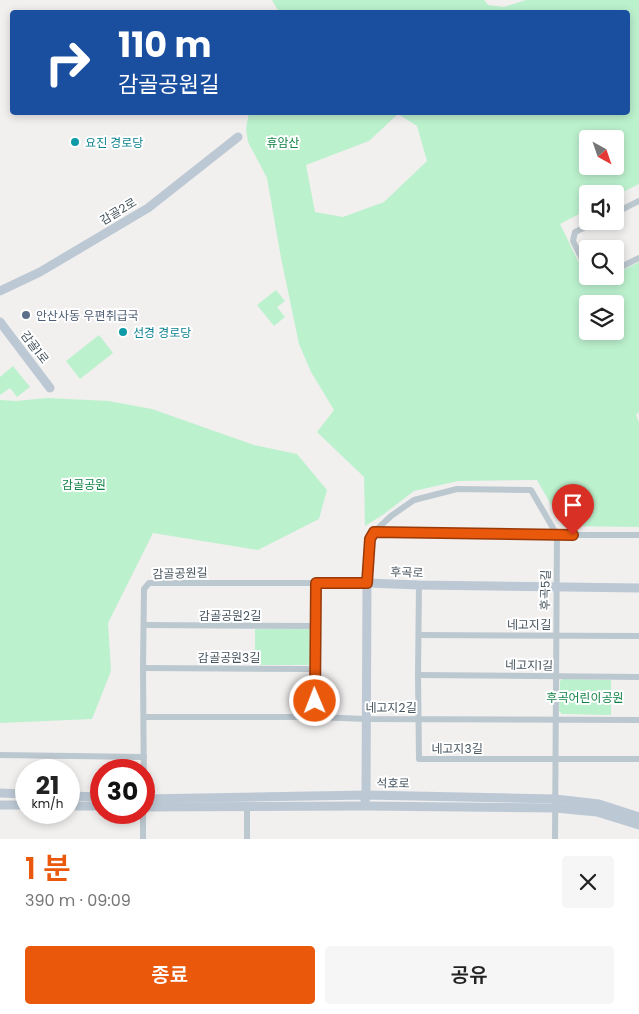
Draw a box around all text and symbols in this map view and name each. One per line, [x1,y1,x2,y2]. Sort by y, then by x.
text: 110 m [118,20,212,69]
icon: right [35,30,100,95]
text: 감골공원길 [118,69,219,100]
north arrow [579,130,624,175]
map controls [579,130,624,340]
place label: 요진 경로당 [85,134,143,151]
park label: 휴암산 [266,134,300,151]
marker: 요진 경로당 [69,136,81,148]
button: sound [579,185,624,230]
street label: 감골2로 [96,193,140,229]
button: search [579,240,624,285]
button: layers [579,295,624,340]
place label: 안산사동 우편취급국 [36,307,139,324]
marker: 안산사동 우편취급국 [20,309,32,321]
place label: 선경 경로당 [133,324,191,341]
marker: 선경 경로당 [117,326,129,338]
street label: 감골1로 [17,327,53,367]
park label: 감골공원 [62,476,106,493]
pin [552,484,594,535]
icon: arrive [559,491,587,519]
street label: 후곡로 [390,563,424,581]
street label: 감골공원길 [152,564,208,582]
street label: 후곡5길 [536,570,554,610]
street label: 감골공원2길 [199,607,261,624]
street label: 네고지길 [507,616,551,633]
street label: 감골공원3길 [198,649,260,666]
street label: 네고지1길 [505,656,553,674]
position arrow [288,674,340,726]
park label: 후곡어린이공원 [546,689,624,706]
street label: 네고지2길 [365,699,417,716]
street label: 네고지3길 [431,740,483,757]
speed limit sign: 30 [90,759,155,824]
text: 21 [36,768,59,803]
street label: 석호로 [376,774,410,792]
text: km/h [32,795,63,812]
text: 1 분 [25,847,71,890]
button: close [562,856,614,908]
text: 390 m · 09:09 [25,889,131,912]
button: 종료 [25,946,315,1004]
button: 공유 [325,946,614,1004]

